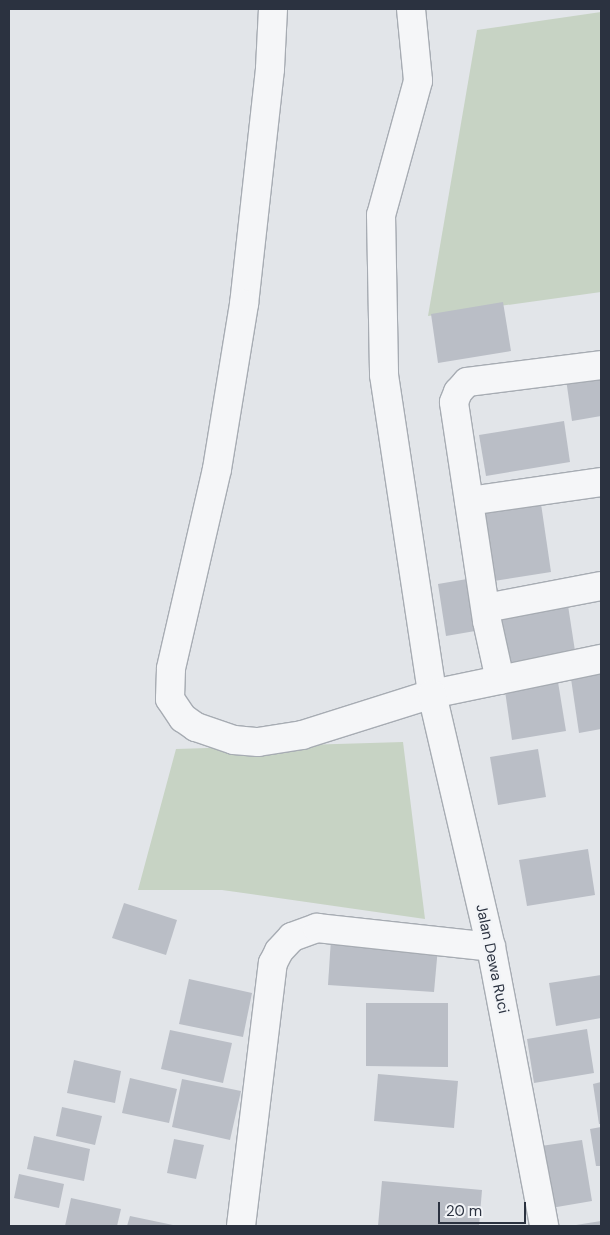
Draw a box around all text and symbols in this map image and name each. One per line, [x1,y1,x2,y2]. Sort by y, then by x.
street label: Jalan Dewa Ruci [472,903,512,1015]
scale bar [440,1192,528,1224]
text: 20 m [446,1201,482,1221]

